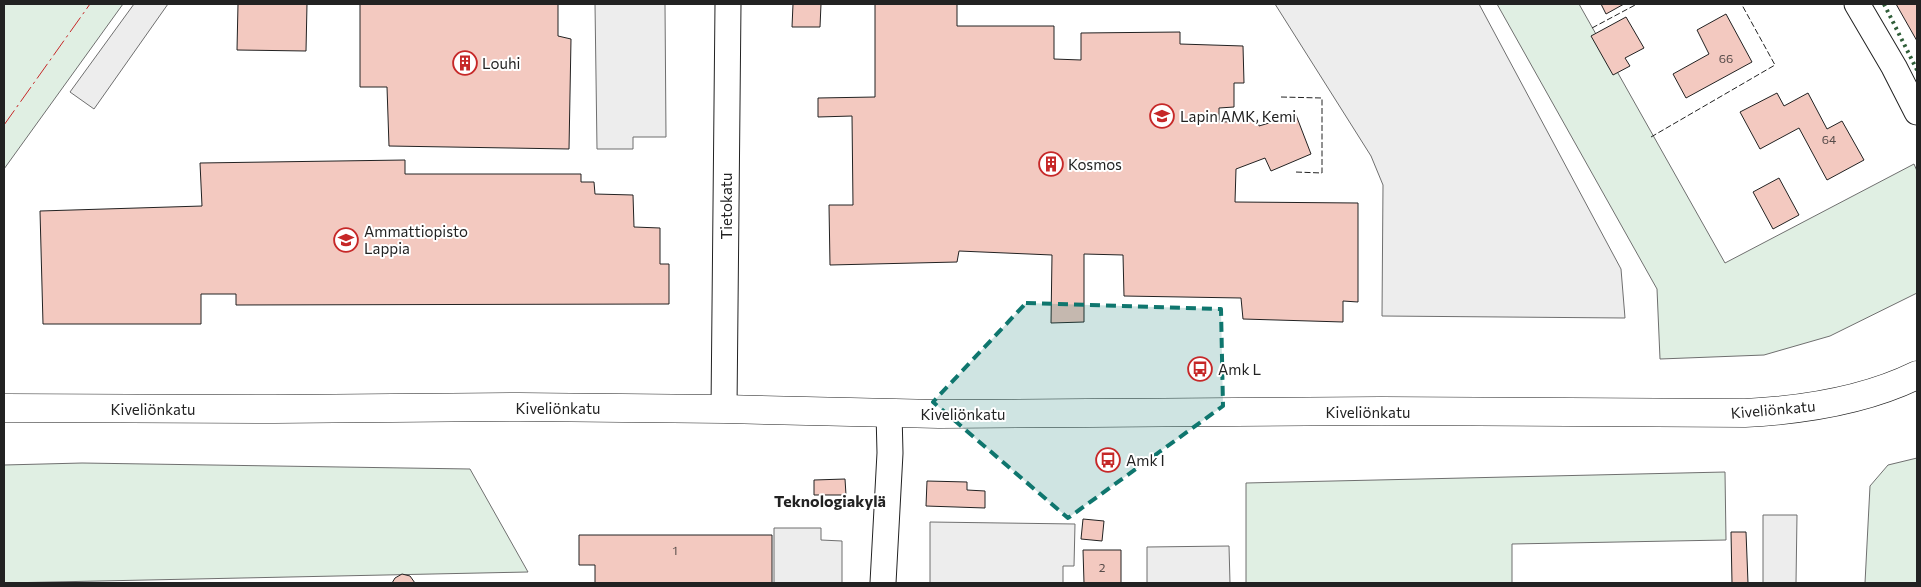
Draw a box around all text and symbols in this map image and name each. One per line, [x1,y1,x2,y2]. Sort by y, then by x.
building icon: Louhi [452,50,478,76]
house number: 66 [1719,51,1733,65]
place label: Louhi [482,54,520,72]
school or university icon: Lapin AMK, Kemi [1149,103,1175,129]
place label: Lapin AMK, Kemi [1180,107,1296,125]
house number: 64 [1822,132,1836,146]
building icon: Kosmos [1038,151,1064,177]
place label: Kosmos [1068,155,1122,173]
street label: Tietokatu [717,173,735,239]
place label: Ammattiopisto Lappia [364,222,468,257]
school or university icon: Ammattiopisto Lappia [333,227,359,253]
bus stop icon: Amk L [1187,356,1213,382]
place label: Amk L [1218,360,1261,378]
street label: Kiveliönkatu [1730,396,1816,422]
street label: Kiveliönkatu [516,399,601,417]
street label: Kiveliönkatu [111,400,196,418]
street label: Kiveliönkatu [1326,403,1411,421]
street label: Kiveliönkatu [921,405,1006,423]
bus stop icon: Amk I [1095,447,1121,473]
place label: Amk I [1126,451,1165,469]
district label: Teknologiakylä [774,491,886,510]
house number: 1 [672,543,678,557]
house number: 2 [1099,560,1106,574]

